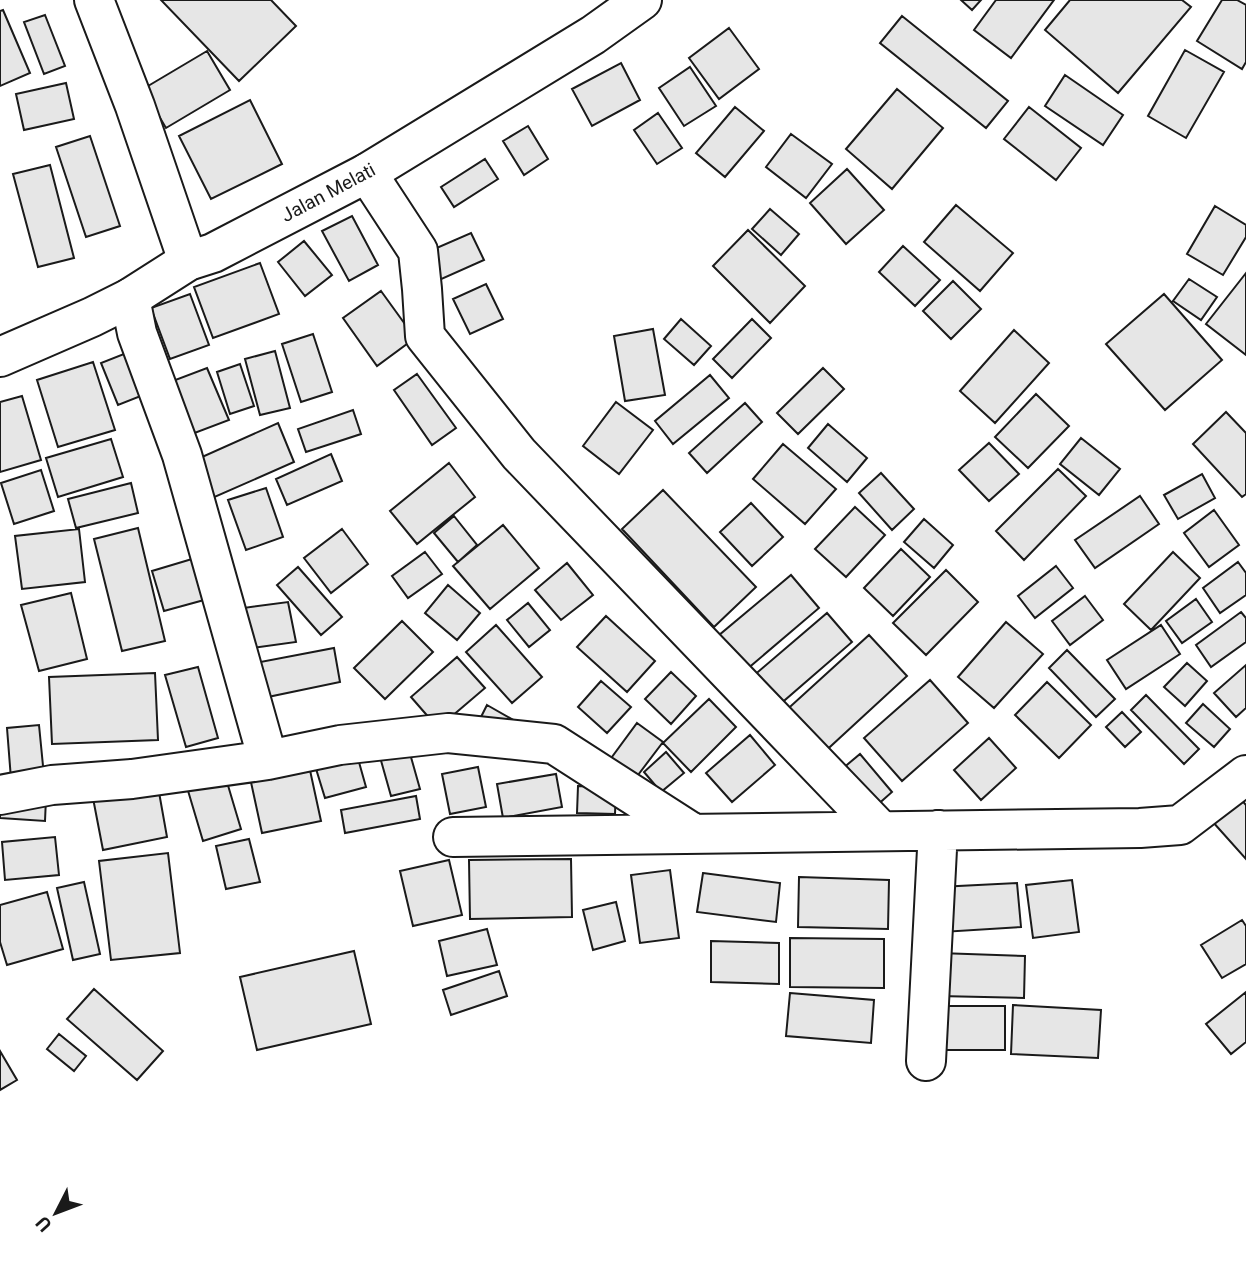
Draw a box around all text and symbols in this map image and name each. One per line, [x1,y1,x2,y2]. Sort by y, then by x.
street label: Jalan Melati [277,158,379,227]
north arrow [21,1178,91,1248]
text: U [31,1212,56,1236]

